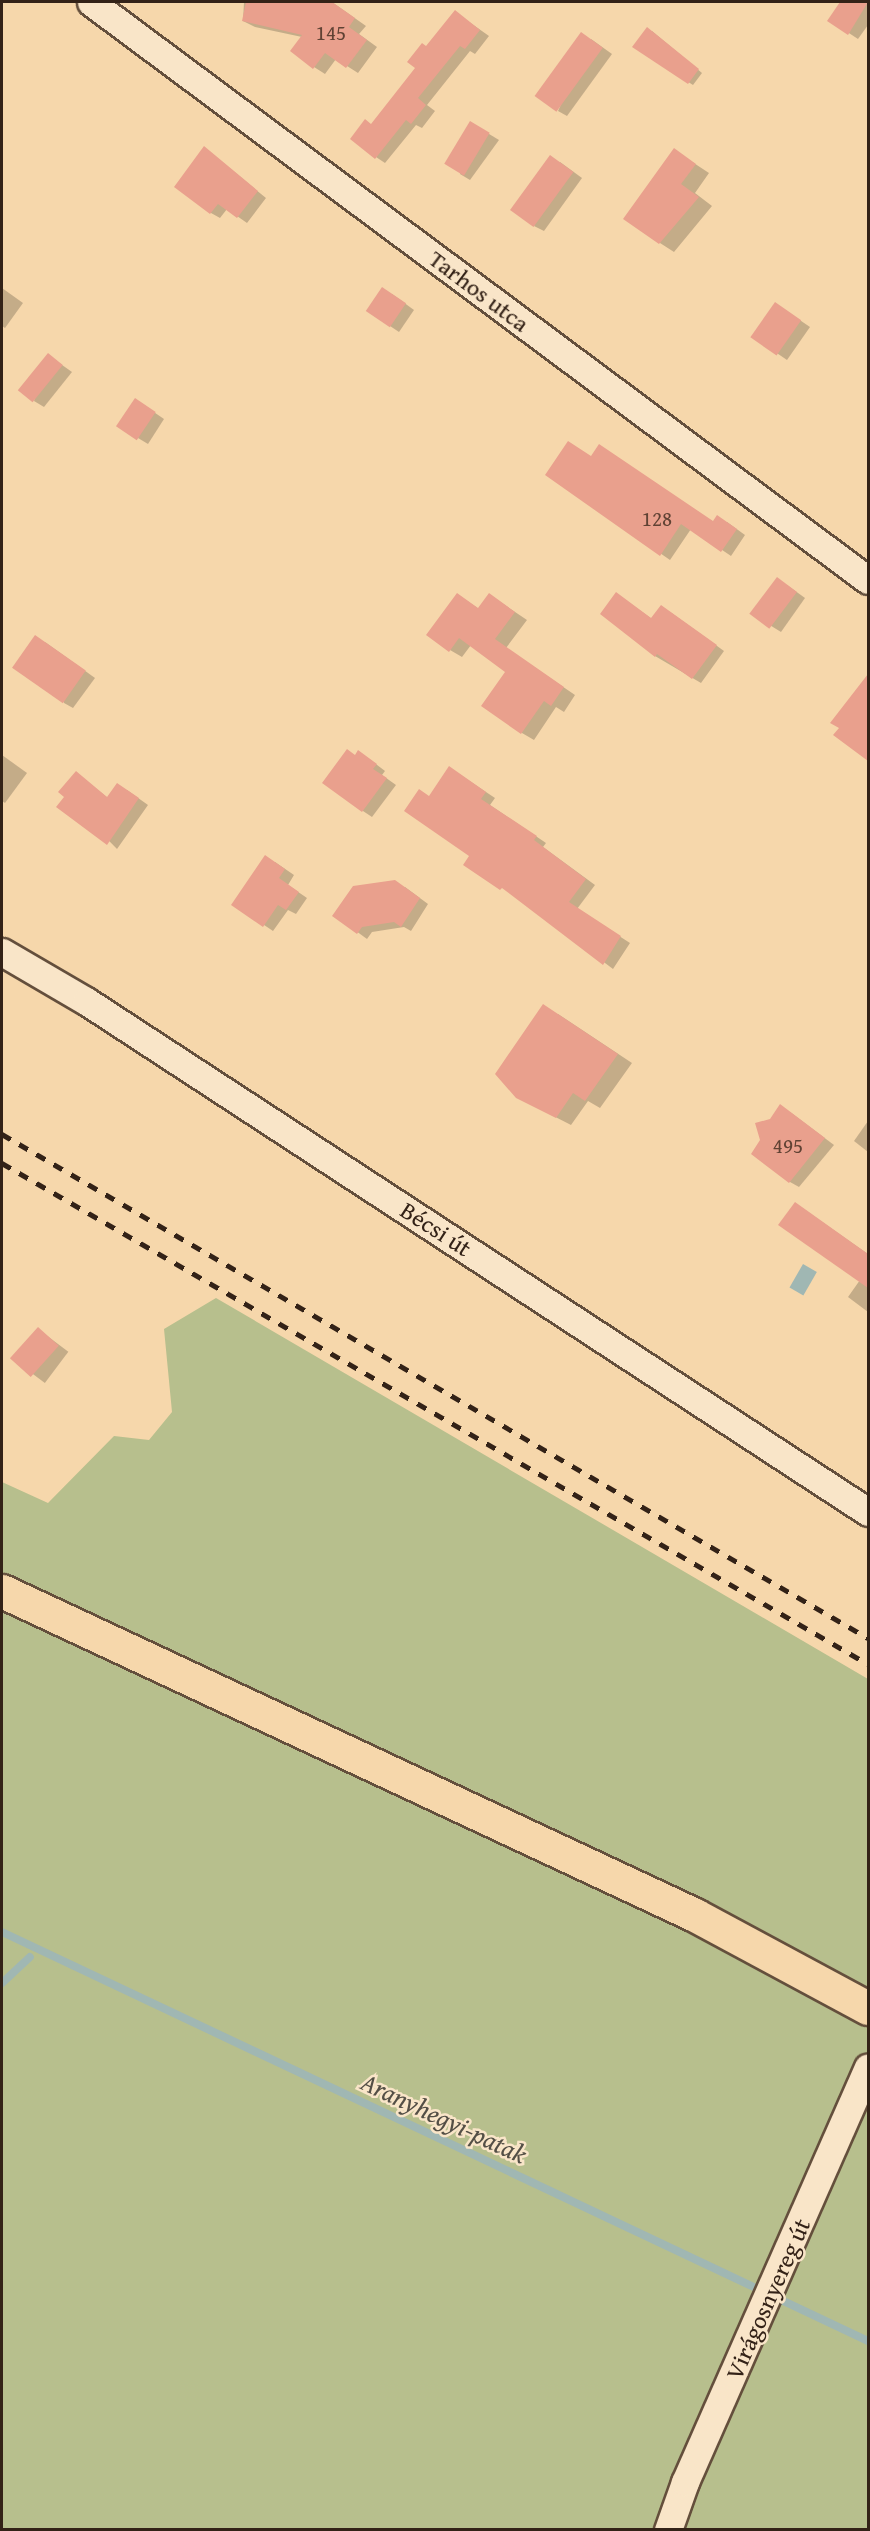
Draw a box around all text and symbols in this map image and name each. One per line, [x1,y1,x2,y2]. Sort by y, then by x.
house number: 145 [316,20,346,46]
street label: Tarhos utca [423,244,535,338]
house number: 128 [642,506,672,532]
house number: 495 [773,1133,803,1159]
street label: Bécsi út [395,1196,477,1262]
water label: Aranyhegyi-patak [356,2066,532,2170]
street label: Virágosnyereg út [720,2214,816,2384]

